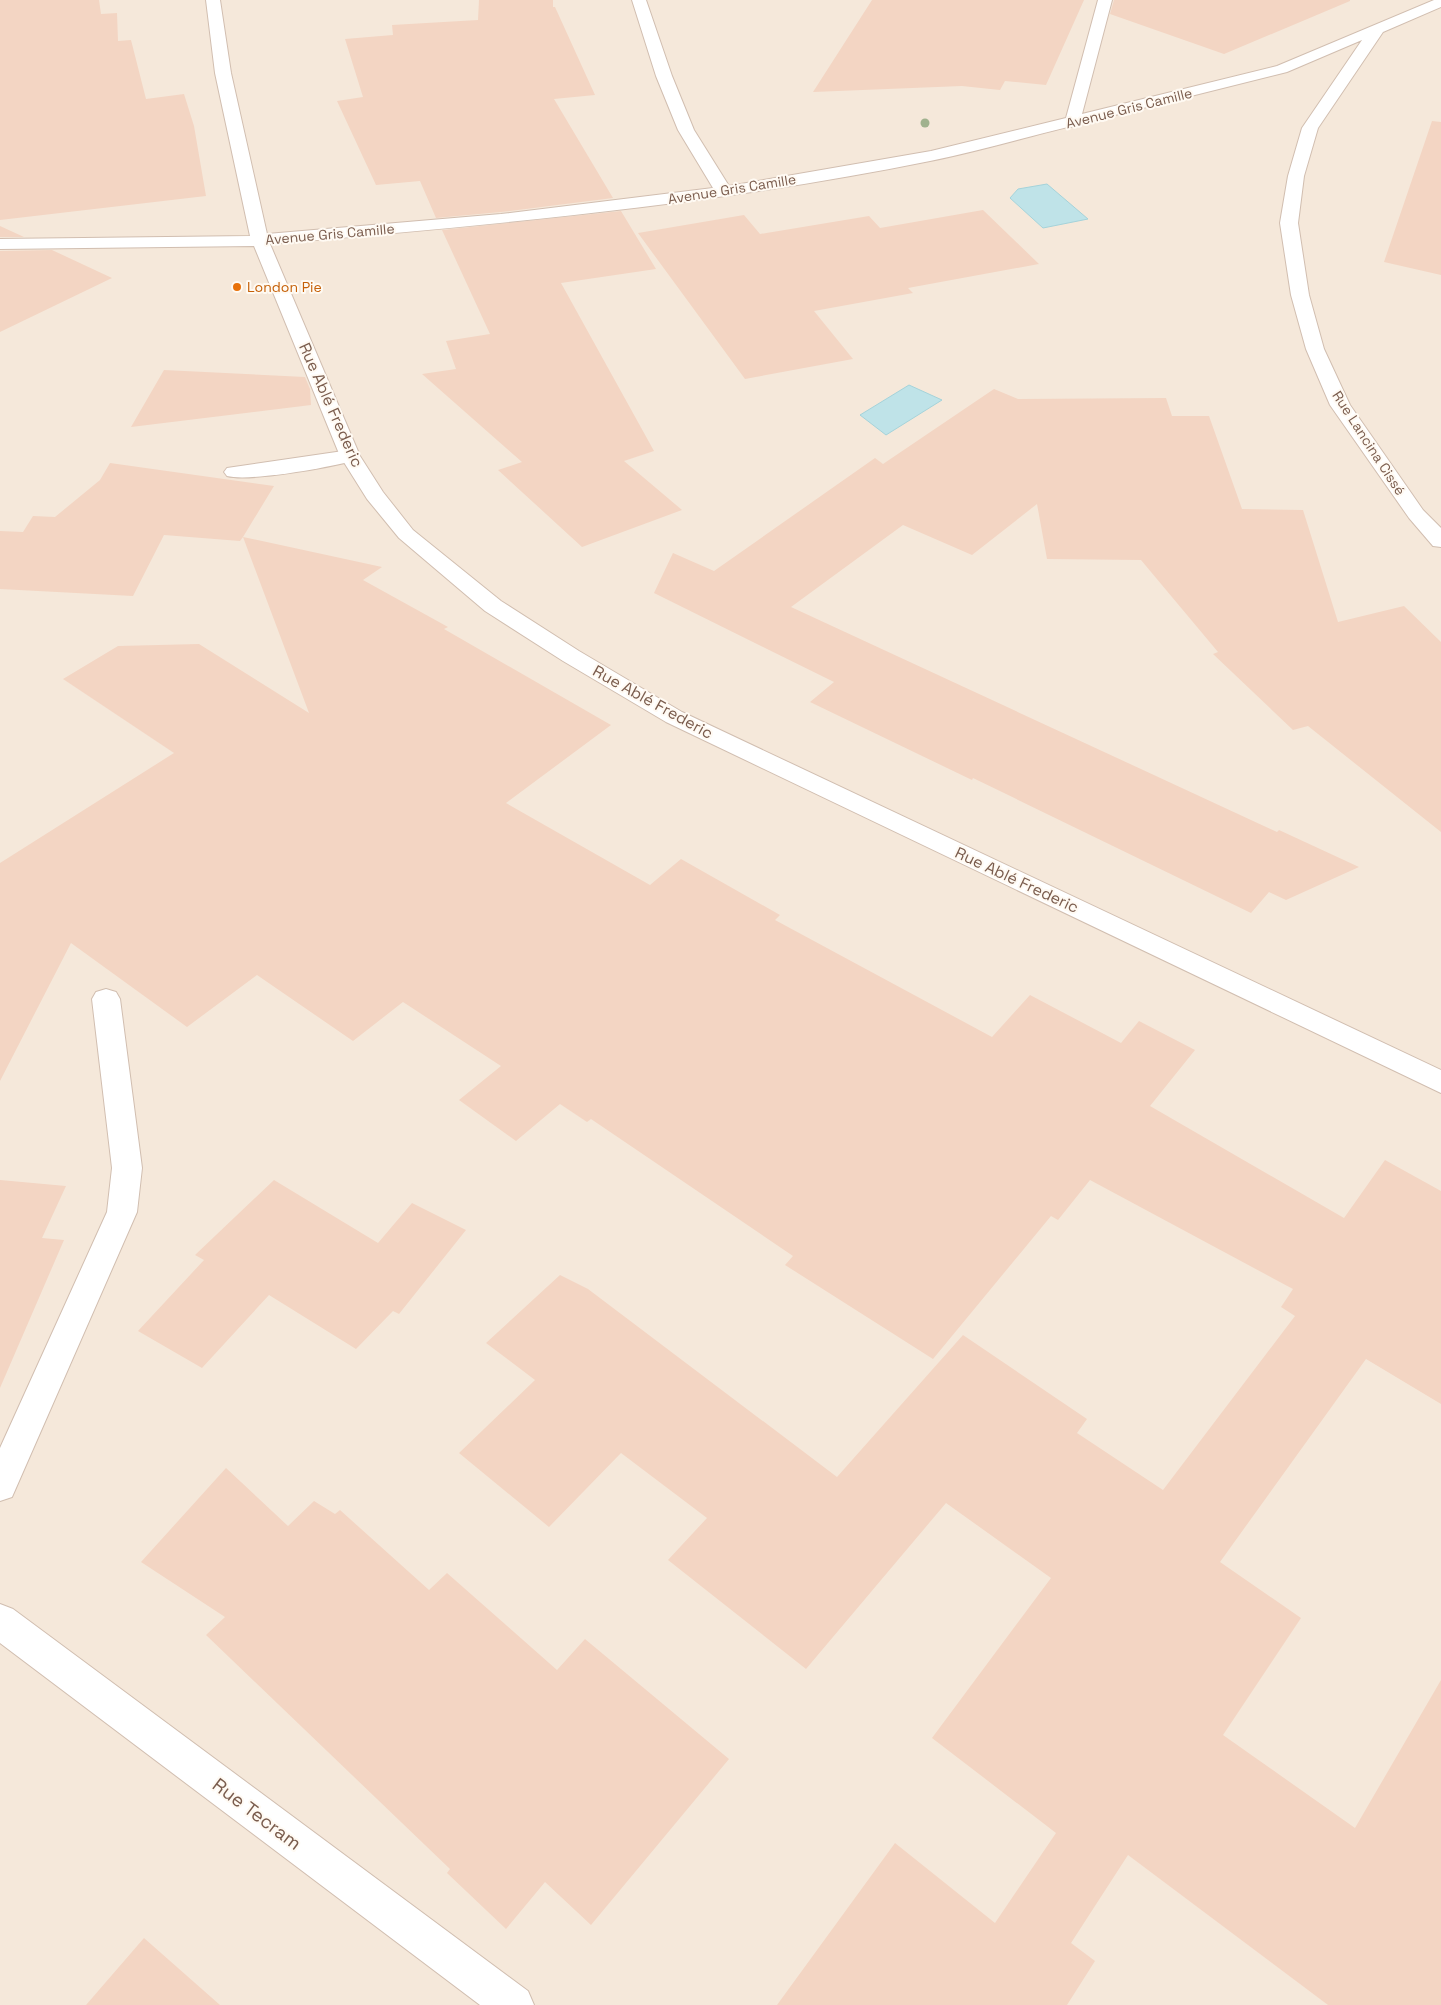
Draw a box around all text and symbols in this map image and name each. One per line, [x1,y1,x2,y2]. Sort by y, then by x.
street label: Avenue Gris Camille [1064,84,1194,132]
street label: Avenue Gris Camille [667,170,797,208]
street label: Avenue Gris Camille [265,219,395,249]
place label: London Pie [247,278,322,296]
marker: London Pie [231,281,243,293]
street label: Rue Ablé Frederic [294,339,368,471]
street label: Rue Lancina Cissé [1328,387,1410,499]
street label: Rue Ablé Frederic [589,660,717,744]
street label: Rue Ablé Frederic [952,842,1082,918]
street label: Rue Tecram [207,1772,307,1856]

